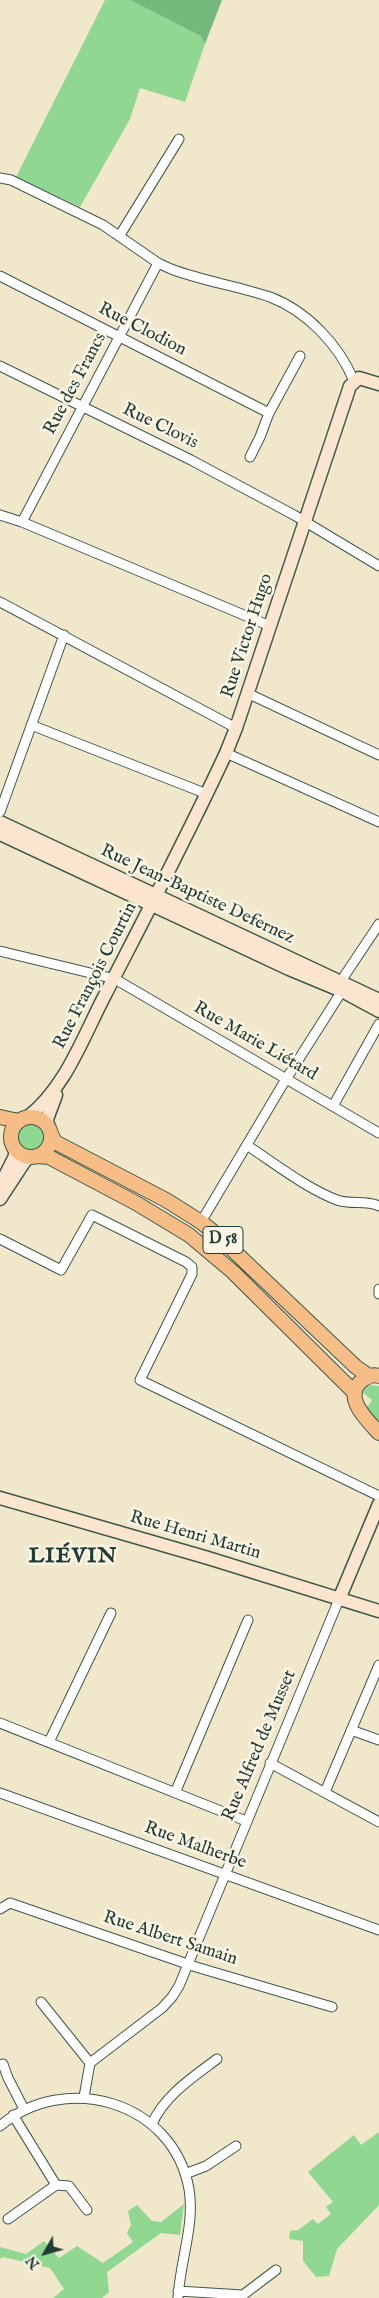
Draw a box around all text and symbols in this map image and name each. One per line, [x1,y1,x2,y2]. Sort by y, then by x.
street label: Rue Clodion [94,299,190,361]
street label: Rue des Francs [40,329,112,439]
street label: Rue Clovis [119,399,201,455]
street label: Rue Victor Hugo [218,571,278,701]
street label: Rue Jean-Baptiste Defernez [97,841,297,949]
street label: Rue François Courtin [50,899,142,1053]
street label: Rue Marie Liétard [189,998,321,1086]
road number: D 58 [203,1226,243,1254]
street label: Rue Henri Martin [127,1507,263,1565]
district label: LIÉVIN [28,1544,118,1570]
street label: Rue Alfred de Musset [218,1667,302,1825]
street label: Rue Malherbe [141,1818,249,1874]
street label: Rue Albert Samain [100,1907,240,1971]
north arrow [20,2228,70,2278]
text: N [22,2252,44,2273]

